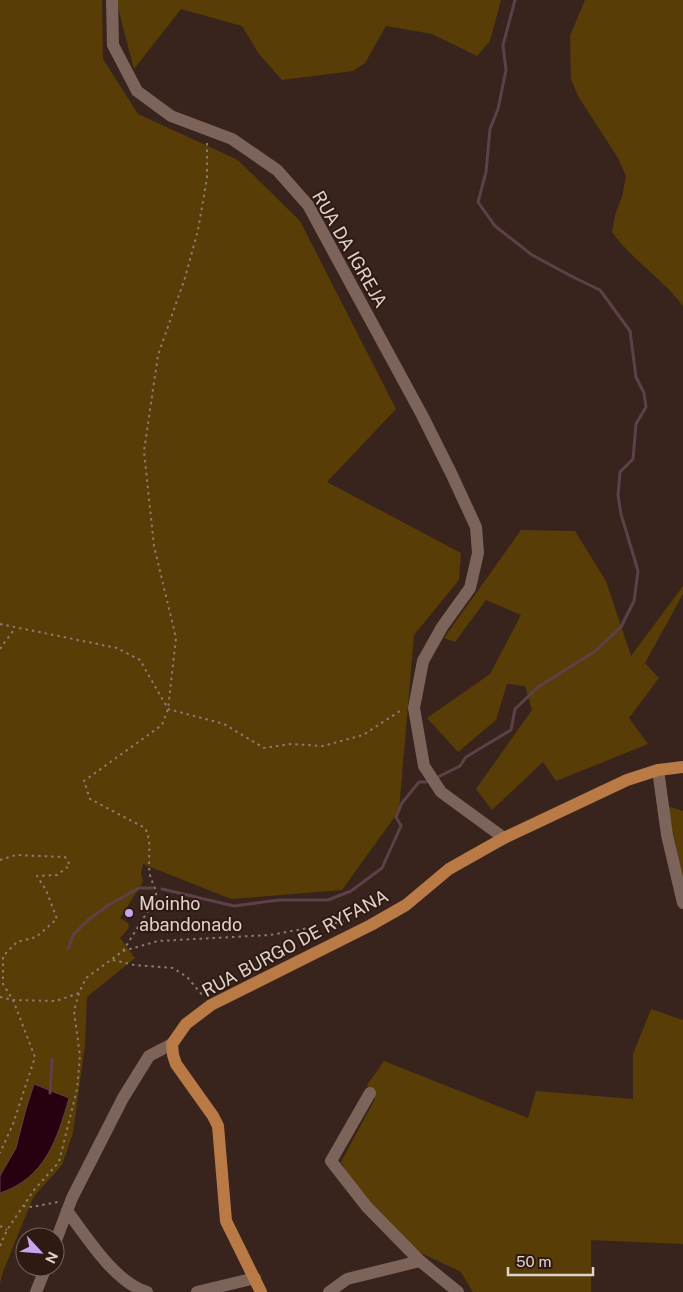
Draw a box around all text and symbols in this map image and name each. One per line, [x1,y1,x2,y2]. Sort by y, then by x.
street label: RUA DA IGREJA [308,187,392,311]
street label: RUA BURGO DE RYFANA [198,885,392,1001]
place label: Moinho abandonado [139,893,242,935]
marker: Moinho abandonado [123,907,135,919]
north arrow [15,1227,65,1277]
scale bar [508,1244,593,1276]
text: N [42,1249,61,1266]
text: 50 m [516,1253,551,1270]

